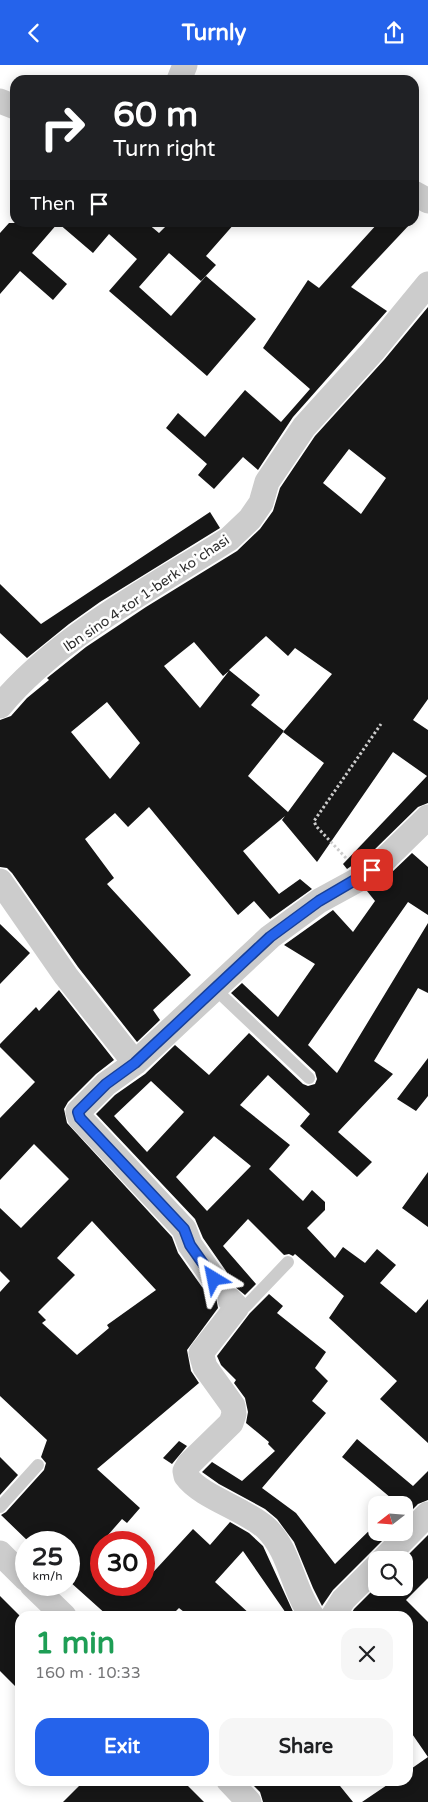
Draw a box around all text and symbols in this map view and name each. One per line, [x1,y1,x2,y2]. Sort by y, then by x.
icon: back [20,19,48,47]
icon: share [380,19,408,47]
text: Turnly [182,20,246,46]
text: 60 m [113,94,198,136]
icon: right [30,95,95,160]
text: Turn right [113,136,215,162]
icon: arrive [85,190,113,218]
text: Then [30,193,75,215]
street label: Ibn sino 4-tor 1-berk koʼchasi [60,531,233,655]
pin [351,849,393,891]
icon: arrive [358,856,386,884]
position arrow [187,1252,239,1304]
north arrow [368,1496,412,1541]
map controls [368,1496,413,1596]
speed limit sign: 30 [90,1531,155,1596]
text: 25 [32,1542,63,1572]
button: search [368,1551,413,1596]
text: km/h [32,1569,63,1583]
text: 1 min [35,1625,115,1662]
button: close [341,1628,393,1680]
text: 160 m · 10:33 [35,1663,141,1683]
button: Exit [35,1718,209,1776]
button: Share [219,1718,393,1776]

